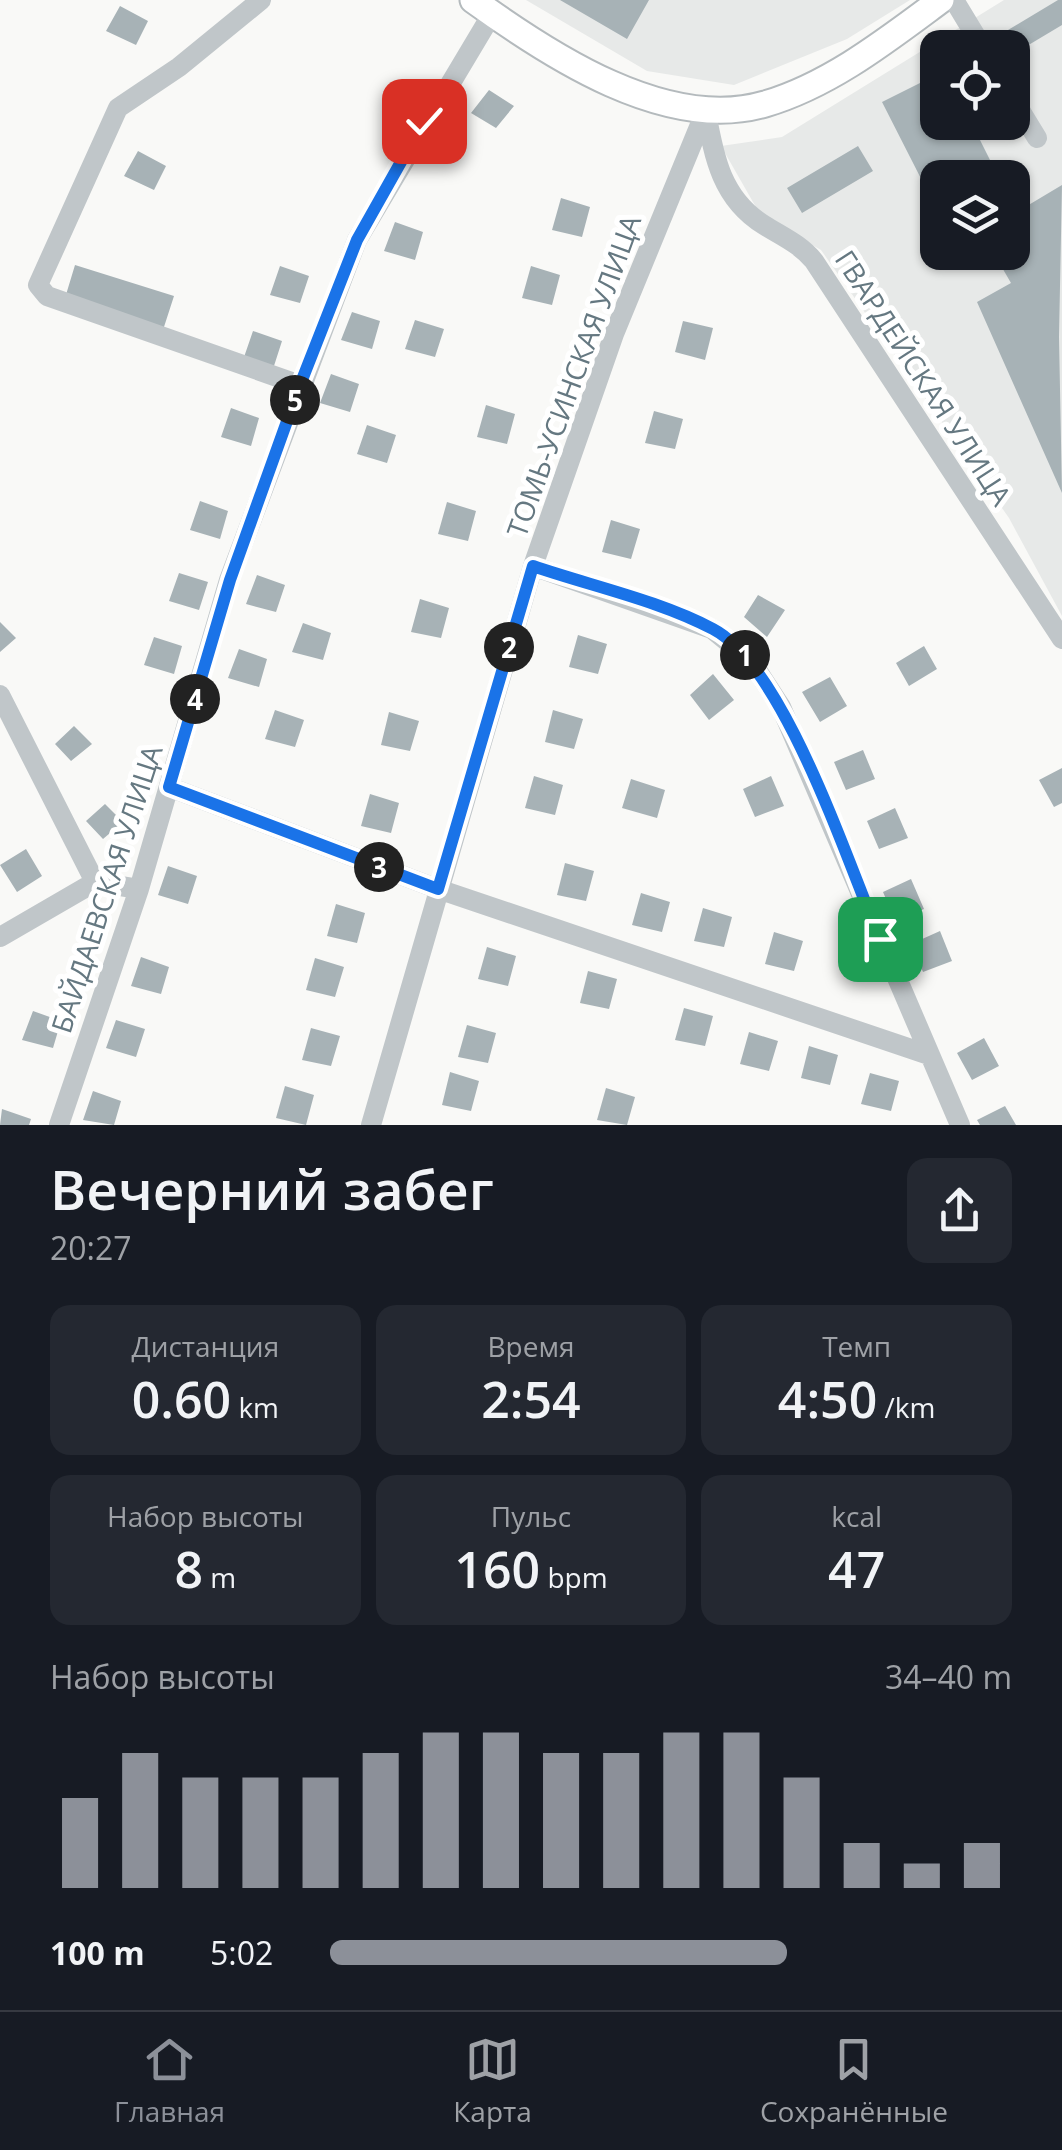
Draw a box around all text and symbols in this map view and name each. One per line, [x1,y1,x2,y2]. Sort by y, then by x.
map controls [920,30,1030,270]
button: locate [920,30,1030,140]
pin [382,79,467,164]
icon: check [397,94,452,149]
button: layers [920,160,1030,270]
street label: ТОМЬ-УСИНСКАЯ УЛИЦА [497,209,649,542]
street label: ГВАРДЕЙСКАЯ УЛИЦА [827,242,1021,513]
pin: 5 [270,375,320,425]
text: 5 [287,381,303,419]
pin: 2 [484,622,534,672]
text: 2 [501,628,517,666]
pin: 1 [720,630,770,680]
text: 1 [737,636,753,674]
pin: 4 [170,674,220,724]
text: 4 [187,680,203,718]
street label: БАЙДАЕВСКАЯ УЛИЦА [42,740,171,1038]
pin: 3 [354,842,404,892]
text: 3 [371,848,387,886]
pin [838,897,923,982]
icon: arrive [853,912,908,967]
text: Вечерний забег [50,1151,494,1226]
button: share [907,1158,1012,1263]
text: 20:27 [50,1226,132,1269]
text: Дистанция [132,1327,279,1365]
text: Время [488,1327,574,1365]
text: Темп [822,1327,891,1365]
text: 0.60 [132,1365,231,1433]
text: 2:54 [481,1365,581,1433]
text: 4:50 [778,1365,877,1433]
text: km [231,1388,279,1426]
text: /km [877,1388,935,1426]
text: Набор высоты [107,1497,304,1535]
text: Пульс [491,1497,571,1535]
text: kcal [831,1497,882,1535]
text: 8 [174,1535,203,1603]
text: 160 [454,1535,540,1603]
text: 47 [828,1535,885,1603]
text: m [203,1558,236,1596]
text: bpm [540,1558,608,1596]
text: Набор высоты [50,1655,275,1698]
text: 34–40 m [885,1655,1012,1698]
text: 100 m [50,1931,145,1974]
text: 5:02 [210,1931,273,1974]
tab: Главная [114,2032,225,2130]
tab: Карта [453,2032,532,2130]
tab: Сохранённые [760,2032,948,2130]

